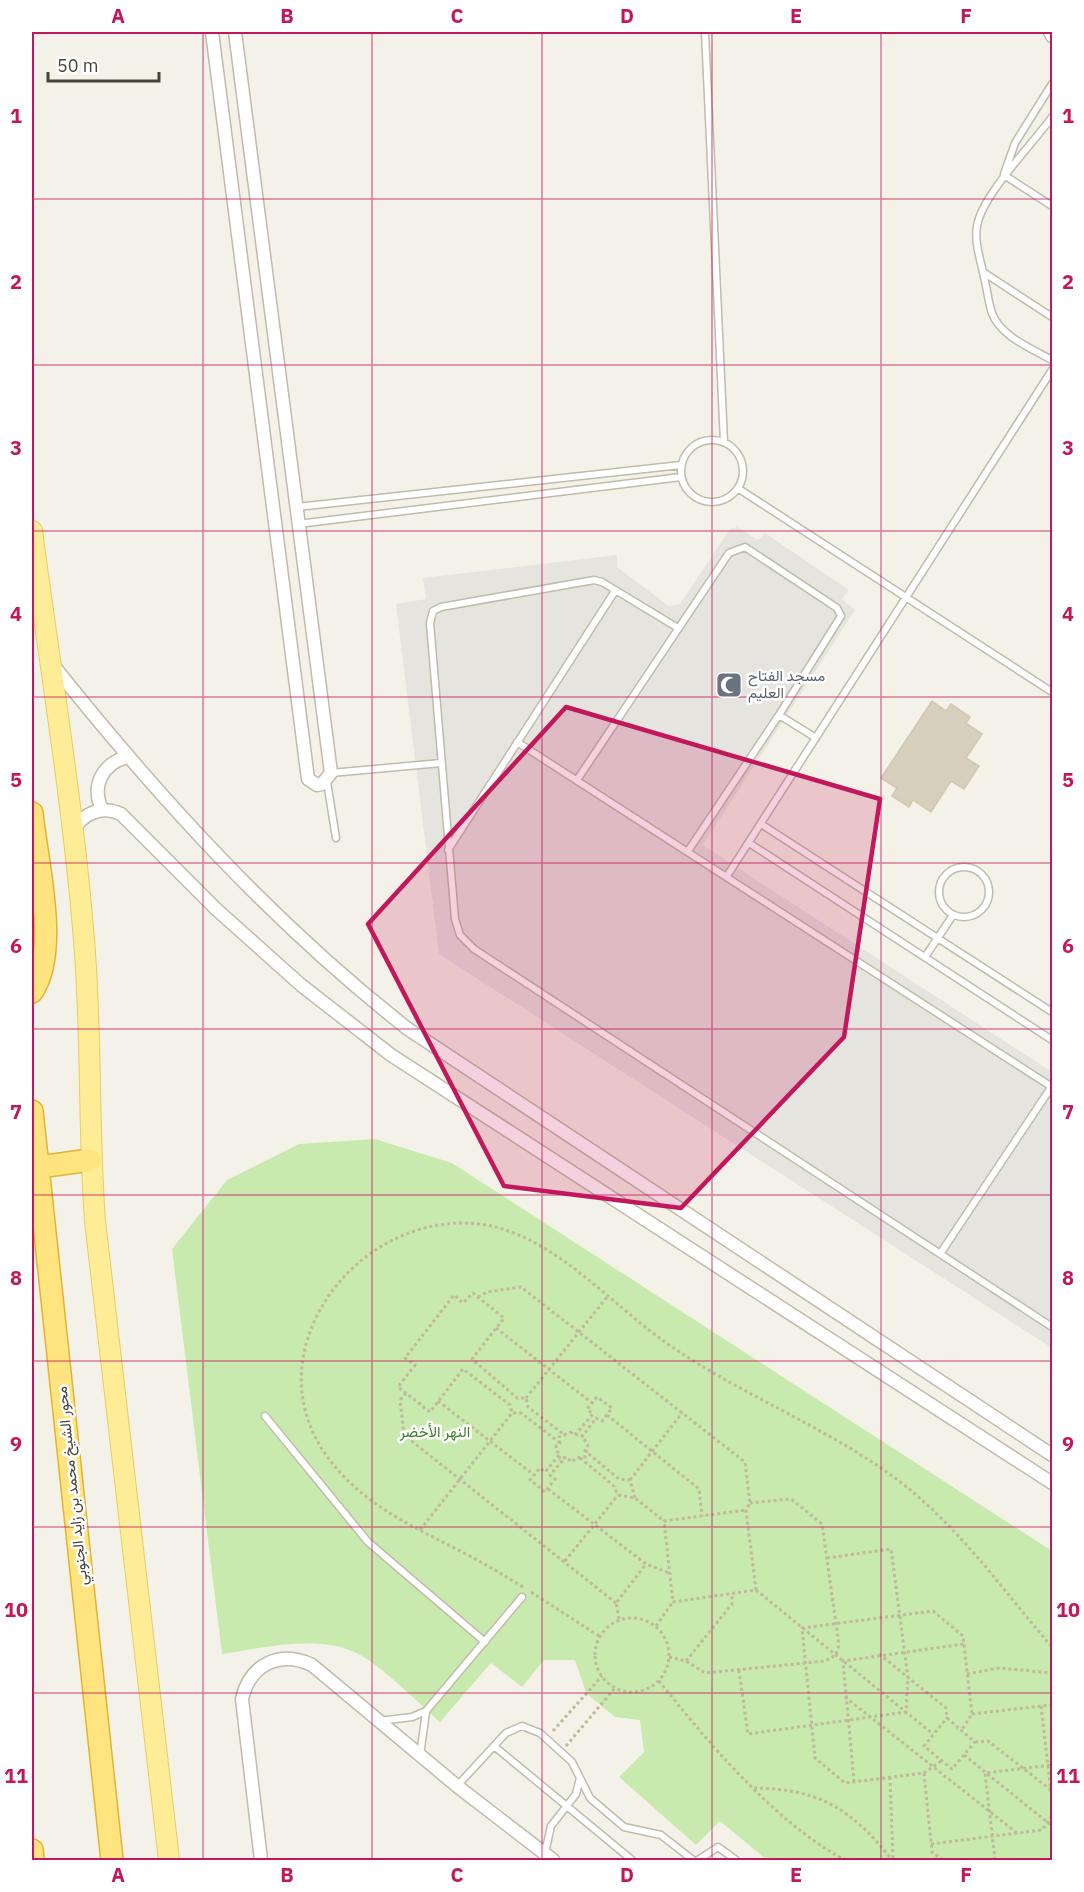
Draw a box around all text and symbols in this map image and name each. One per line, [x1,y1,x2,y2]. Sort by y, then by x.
text: A [111,2,125,29]
text: B [280,2,294,29]
text: C [450,2,464,29]
text: D [620,2,634,29]
text: E [790,2,802,29]
text: F [960,2,972,29]
scale bar [48,45,159,83]
text: 50 m [57,54,99,77]
text: 1 [10,102,22,129]
text: 1 [1062,102,1074,129]
text: 2 [10,268,22,295]
text: 2 [1062,268,1074,295]
text: 3 [10,434,22,461]
text: 3 [1062,434,1074,461]
text: 4 [10,600,22,627]
text: 4 [1062,600,1074,627]
place label: مسجد الفتاح العليم [748,666,825,703]
mosque icon: مسجد الفتاح العليم [714,670,744,700]
text: 5 [10,766,22,793]
text: 5 [1062,766,1074,793]
text: 6 [10,932,22,959]
text: 6 [1062,932,1074,959]
text: 7 [10,1098,22,1125]
text: 7 [1062,1098,1074,1125]
text: 8 [10,1264,22,1291]
text: 8 [1062,1264,1074,1291]
street label: محور الشيخ محمد بن زايد الجنوبي [52,1385,95,1587]
park label: النهر الأخضر [399,1422,470,1441]
text: 9 [10,1430,22,1457]
text: 9 [1062,1430,1074,1457]
text: 10 [4,1596,28,1623]
text: 10 [1056,1596,1080,1623]
text: 11 [4,1762,28,1789]
text: 11 [1056,1762,1080,1789]
text: A [111,1861,125,1888]
text: B [280,1861,294,1888]
text: C [450,1861,464,1888]
text: D [620,1861,634,1888]
text: E [790,1861,802,1888]
text: F [960,1861,972,1888]

